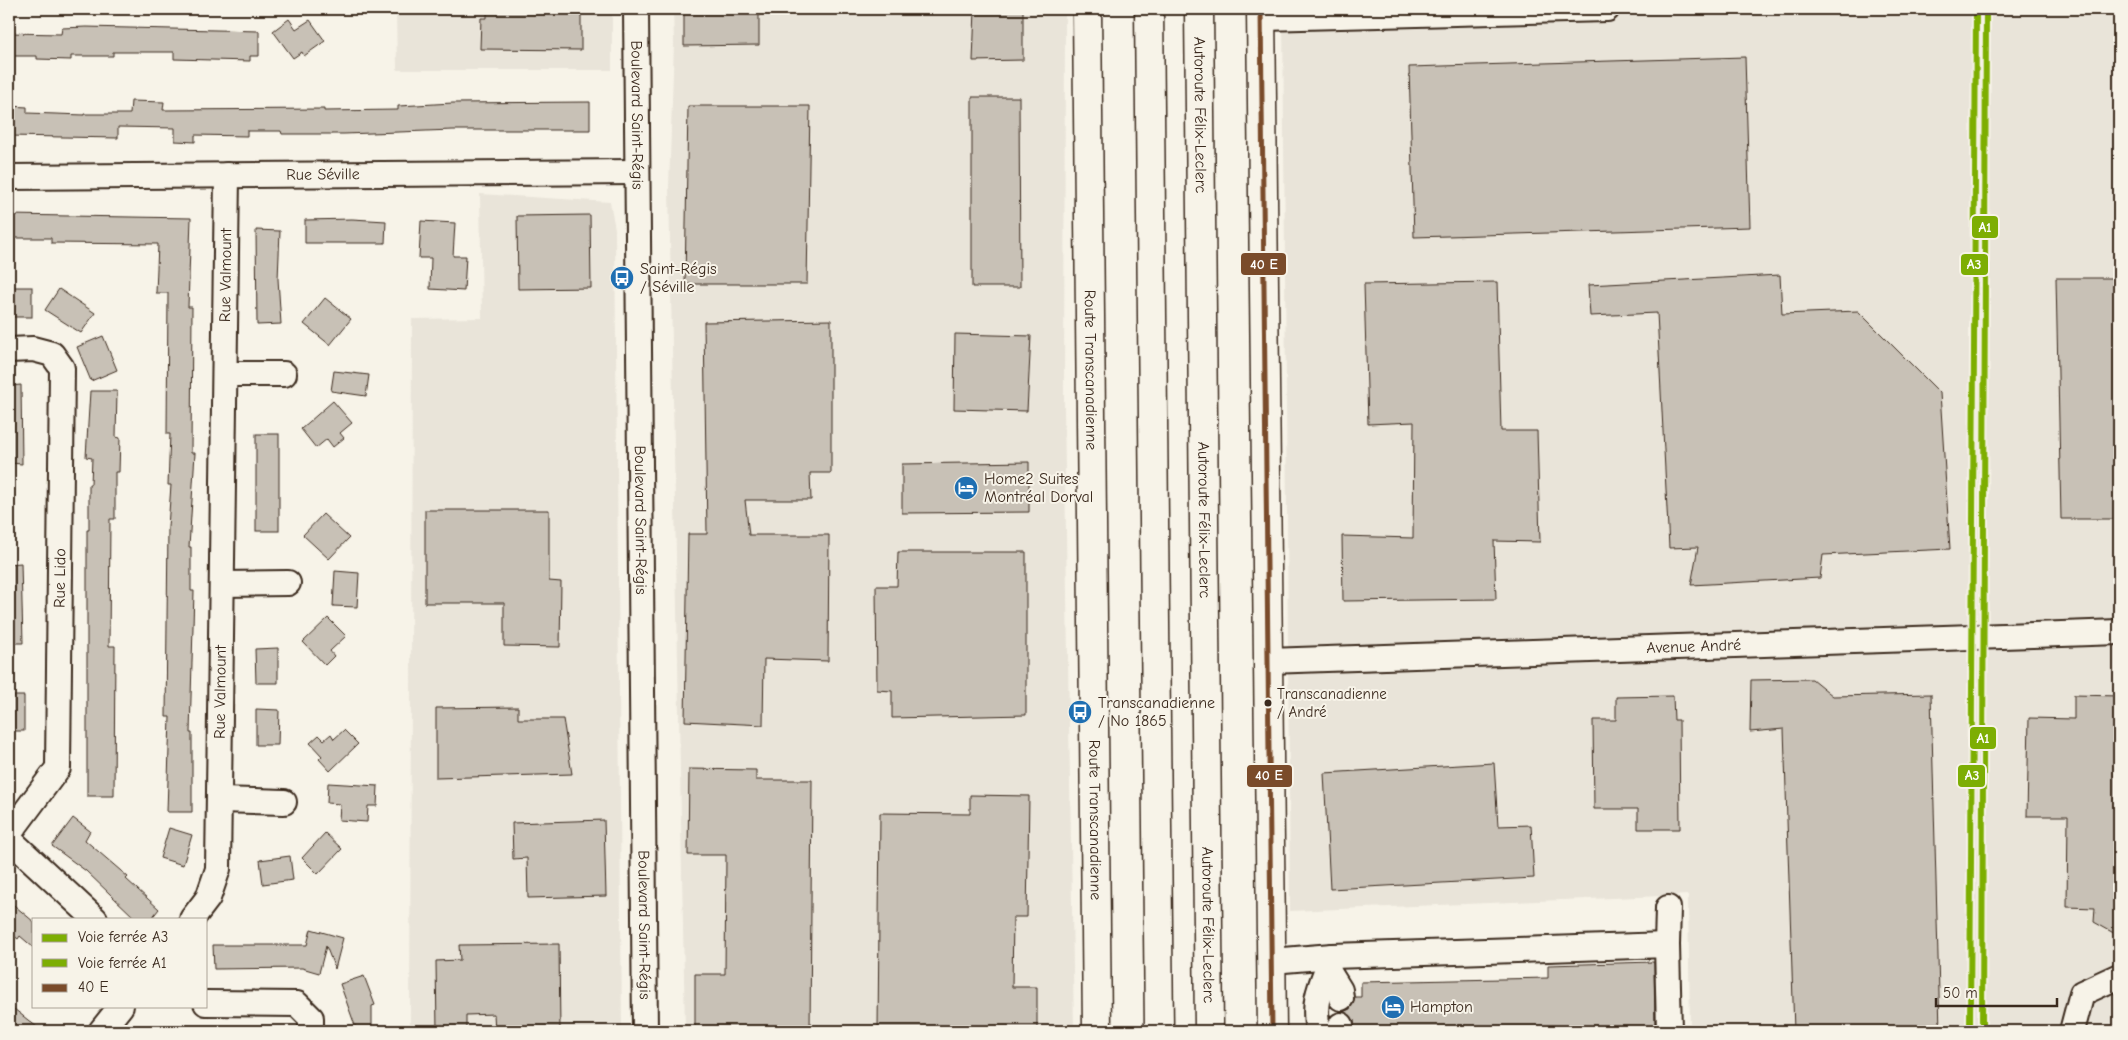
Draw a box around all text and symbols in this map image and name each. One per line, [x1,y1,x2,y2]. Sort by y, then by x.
street label: Autoroute Félix-Leclerc [1190,37,1210,194]
street label: Boulevard Saint-Régis [627,40,647,190]
street label: Rue Séville [286,165,360,184]
line badge: A1 [1971,215,1999,239]
text: A1 [1978,219,1992,236]
street label: Rue Valmount [216,228,235,322]
line badge: 40 E [1240,252,1287,276]
line badge: A3 [1960,253,1989,276]
text: 40 E [1250,256,1279,273]
text: A3 [1967,256,1981,273]
place label: Saint-Régis / Séville [640,260,717,296]
bus stop icon: Saint-Régis / Séville [609,265,635,291]
street label: Route Transcanadienne [1081,290,1100,450]
street label: Autoroute Félix-Leclerc [1194,442,1214,599]
street label: Boulevard Saint-Régis [631,445,650,595]
place label: Home2 Suites Montréal Dorval [984,470,1093,506]
hotel icon: Home2 Suites Montréal Dorval [953,475,979,501]
street label: Rue Lido [50,548,70,608]
street label: Avenue André [1646,636,1741,657]
street label: Rue Valmount [211,645,230,739]
place label: Transcanadienne / André [1277,685,1387,721]
place label: Transcanadienne / No 1865 [1098,694,1215,730]
marker: Transcanadienne / André [1263,698,1273,708]
bus stop icon: Transcanadienne / No 1865 [1067,699,1093,725]
line badge: A1 [1969,726,1997,750]
text: A1 [1976,730,1990,747]
street label: Route Transcanadienne [1085,740,1105,900]
line badge: 40 E [1246,764,1293,788]
line badge: A3 [1957,764,1986,788]
text: 40 E [1255,767,1284,784]
text: A3 [1965,767,1979,784]
street label: Autoroute Félix-Leclerc [1198,847,1218,1004]
street label: Boulevard Saint-Régis [634,850,654,1000]
legend [32,918,208,1008]
text: Voie ferrée A3 [78,928,168,946]
text: Voie ferrée A1 [78,954,167,972]
scale bar [1936,975,2057,1007]
text: 40 E [78,978,108,996]
text: 50 m [1943,984,1978,1002]
hotel icon: Hampton [1380,994,1406,1020]
place label: Hampton [1410,998,1473,1016]

